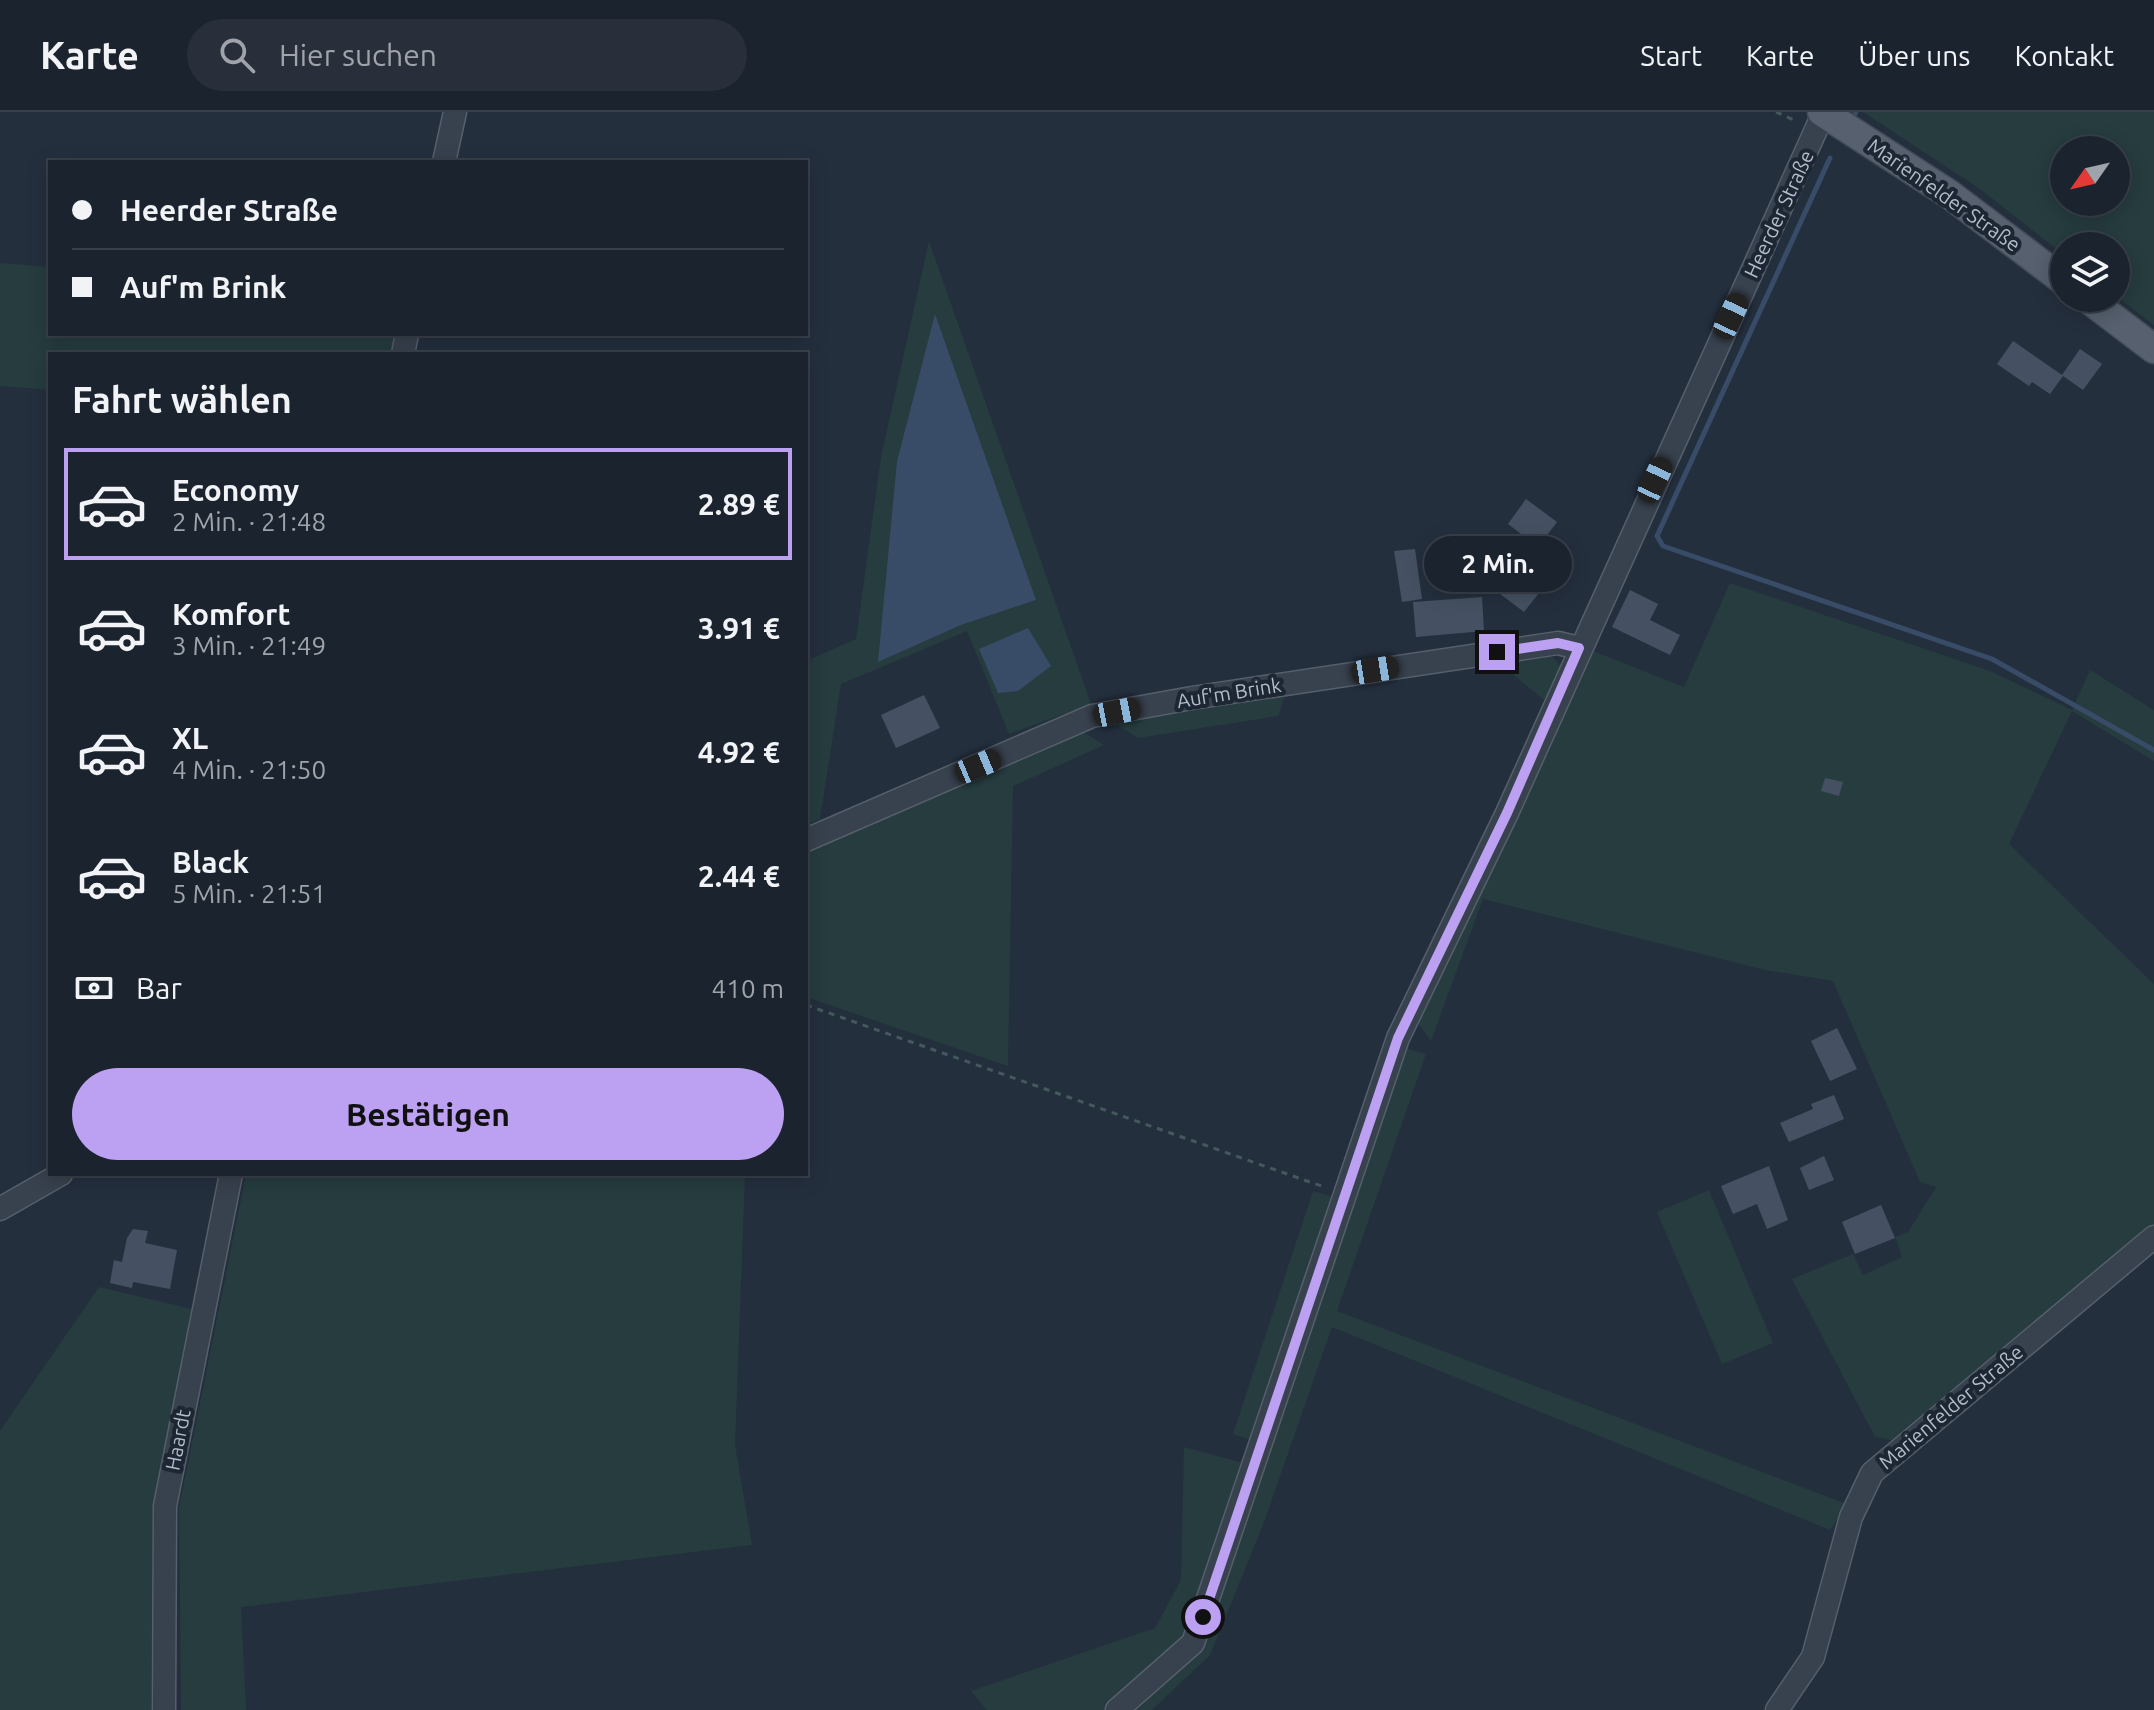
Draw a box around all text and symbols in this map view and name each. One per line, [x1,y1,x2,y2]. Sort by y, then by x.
search box [187,19,747,91]
icon: search [215,33,259,77]
text: Karte [40,34,139,76]
text: Hier suchen [279,38,437,72]
text: Start [1640,40,1702,71]
text: Karte [1746,40,1814,71]
text: Über uns [1858,40,1970,71]
text: Kontakt [2014,40,2114,71]
street label: Marienfelder Straße [1864,133,2025,256]
north arrow [2050,136,2130,216]
map controls [2050,136,2130,312]
street label: Heerder Straße [1739,146,1818,281]
text: Heerder Straße [120,193,338,227]
button: layers [2050,232,2130,312]
text: Auf'm Brink [120,270,286,304]
car [1710,289,1752,343]
text: Fahrt wählen [72,379,292,420]
car [1634,453,1676,507]
icon: car [76,468,148,540]
text: Economy [172,473,299,507]
text: 2.89 € [698,487,780,521]
text: 2 Min. · 21:48 [172,507,326,536]
callout: 2 Min. [1423,536,1571,592]
text: 2 Min. [1462,549,1534,578]
icon: car [76,592,148,664]
text: Komfort [172,597,290,631]
text: 3.91 € [698,611,780,645]
text: 3 Min. · 21:49 [172,631,326,660]
route end [1479,634,1515,670]
car [1349,654,1401,686]
street label: Auf'm Brink [1175,673,1283,712]
car [1091,696,1143,728]
icon: car [76,716,148,788]
text: XL [172,721,208,755]
text: 4.92 € [698,735,780,769]
car [951,746,1005,786]
text: 4 Min. · 21:50 [172,755,326,784]
icon: car [76,840,148,912]
text: Black [172,845,249,879]
text: 2.44 € [698,859,780,893]
text: 5 Min. · 21:51 [172,879,326,908]
icon: cash [72,966,116,1010]
text: Bar [136,971,182,1005]
text: 410 m [712,974,784,1003]
button: Bestätigen [72,1068,784,1160]
street label: Marienfelder Straße [1874,1340,2027,1473]
street label: Haardt [160,1407,195,1472]
route start [1185,1599,1221,1635]

